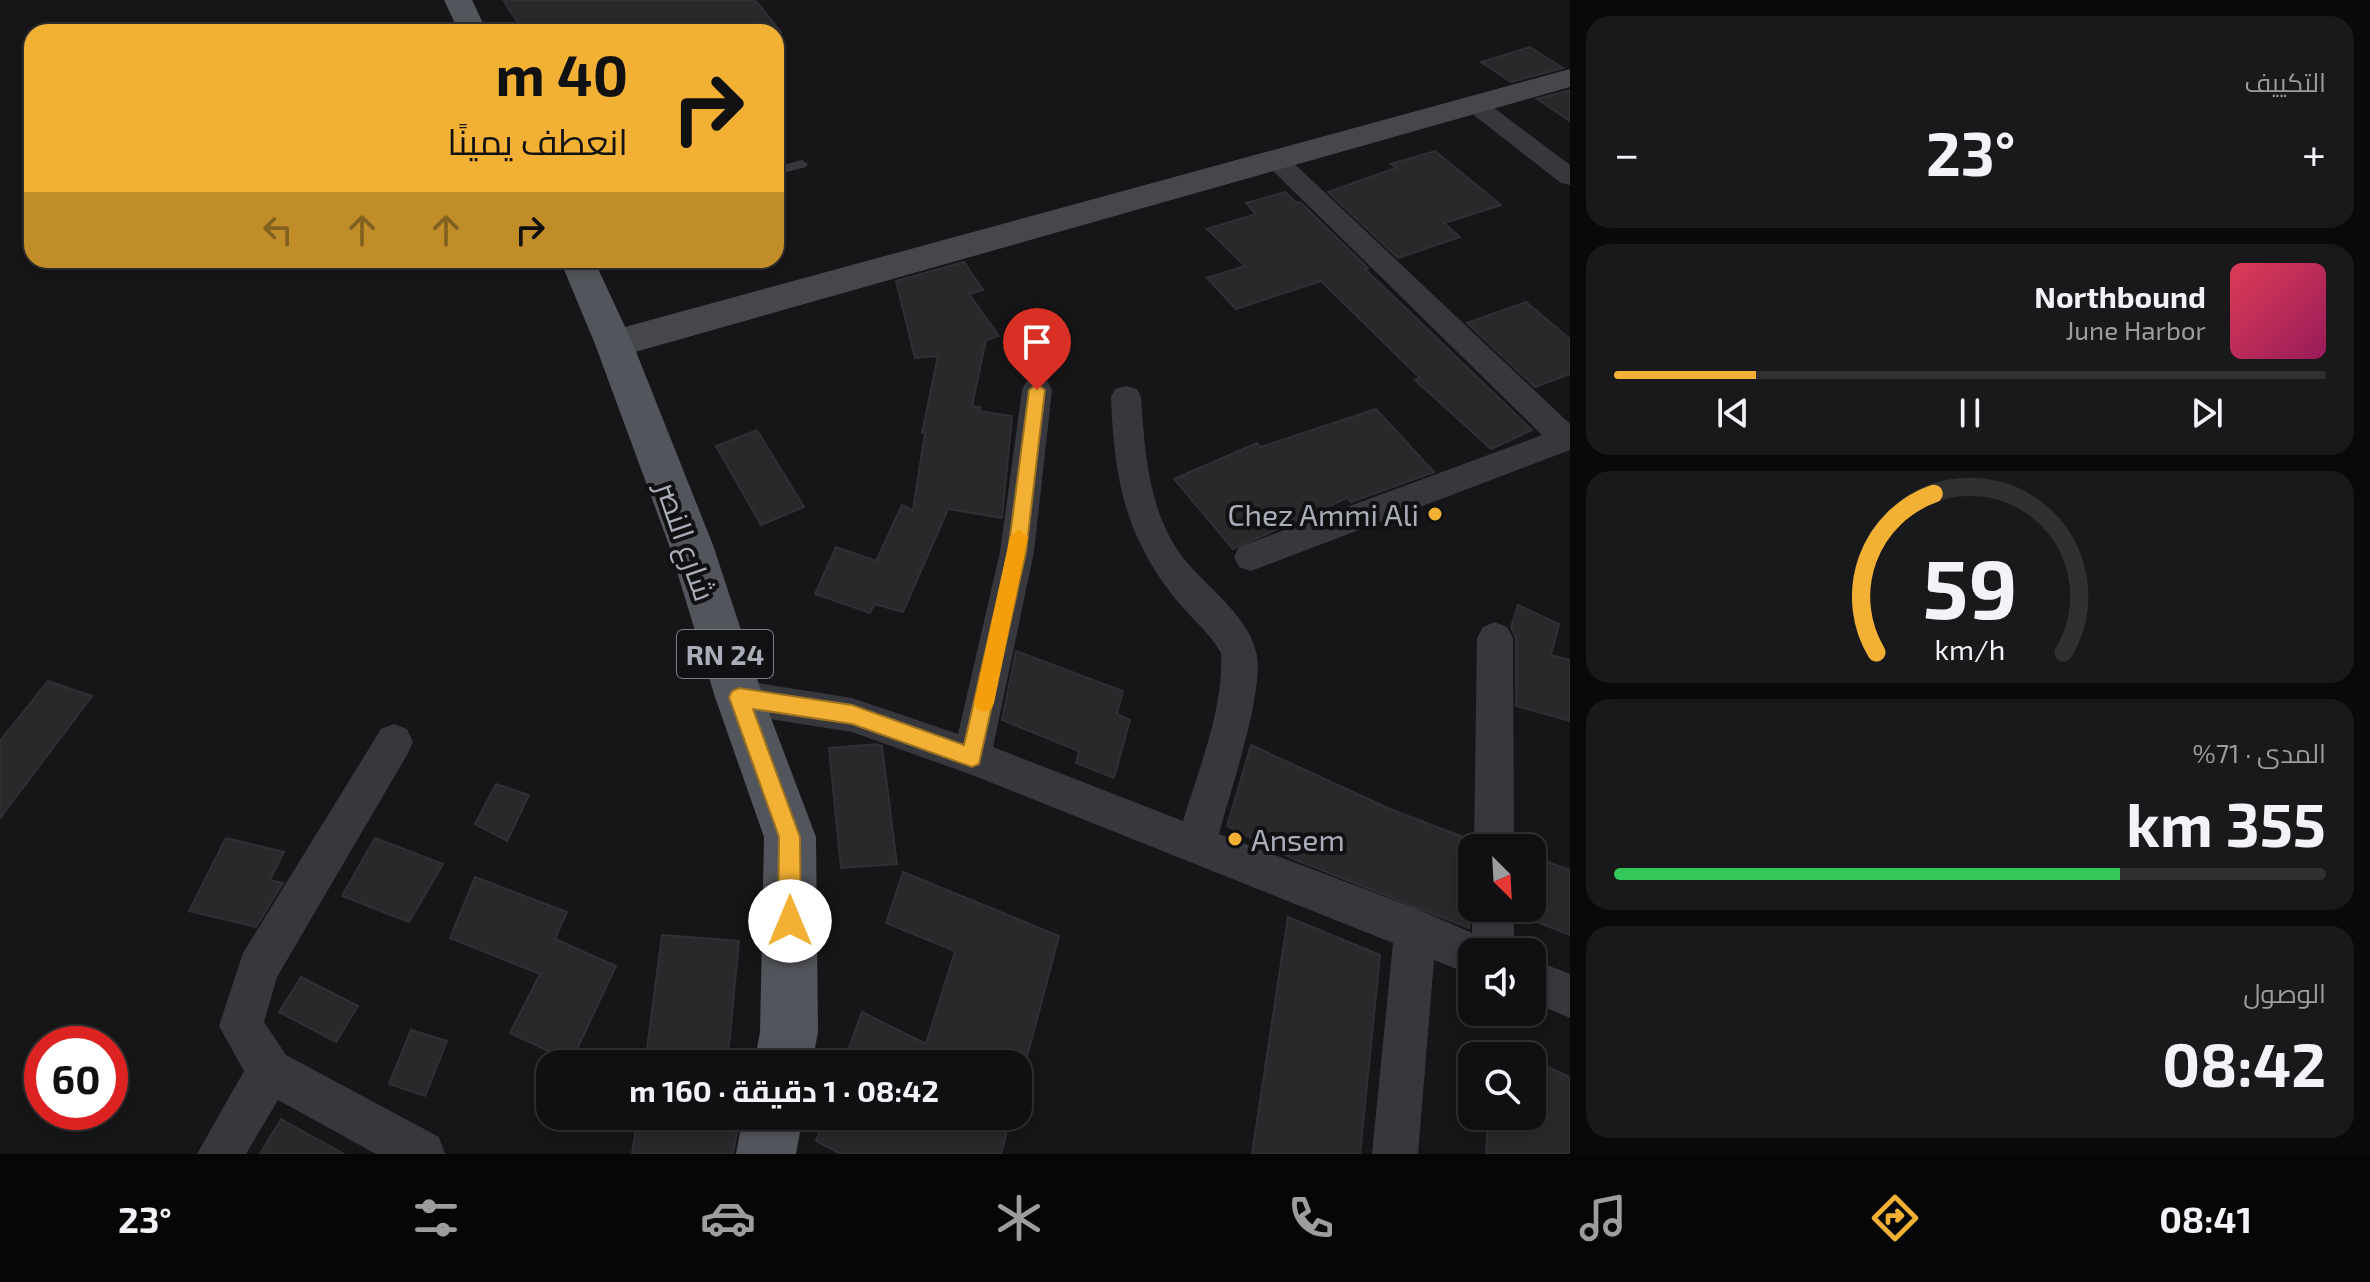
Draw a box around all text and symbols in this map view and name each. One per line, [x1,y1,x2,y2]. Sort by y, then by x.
text: 40 m [496,40,628,107]
icon: right [656,56,760,160]
text: التكييف [2244,66,2326,97]
text: 23° [1926,116,2016,188]
text: انعطف يمينًا [447,119,628,162]
text: − [1614,126,1640,179]
text: + [2302,126,2326,179]
icon: left [256,208,300,252]
icon: ahead [340,208,384,252]
icon: ahead [424,208,468,252]
icon: right [508,208,552,252]
text: Northbound [2034,278,2206,314]
pin [1003,308,1071,390]
text: June Harbor [2065,314,2206,345]
icon: arrive [1015,320,1059,364]
icon: previous [1711,391,1755,435]
icon: pause [1948,391,1992,435]
icon: next [2185,391,2229,435]
street label: شارع النصر [645,475,724,607]
place label: Chez Ammi Ali [1227,496,1419,532]
marker: Chez Ammi Ali [1426,505,1444,523]
text: 59 [1922,536,2018,636]
road number: RN 24 [677,630,773,678]
text: km/h [1935,631,2005,666]
text: المدى · 71% [2192,737,2326,768]
text: 355 km [2126,787,2326,859]
place label: Ansem [1251,821,1345,857]
marker: Ansem [1226,830,1244,848]
north arrow [1458,834,1546,922]
map controls [1458,834,1546,1130]
position arrow [748,879,832,963]
button: sound [1458,938,1546,1026]
text: الوصول [2243,977,2326,1008]
speed limit sign: 60 [24,1026,128,1130]
text: 08:42 [2162,1027,2326,1099]
button: search [1458,1042,1546,1130]
text: 08:42 · 1 دقيقة · 160 m [629,1072,939,1108]
icon: filters [408,1190,464,1246]
icon: car [700,1190,756,1246]
icon: climate [991,1190,1047,1246]
icon: phone [1283,1190,1339,1246]
icon: music [1575,1190,1631,1246]
icon: directions [1867,1190,1923,1246]
text: 23° [118,1197,172,1240]
text: 08:41 [2159,1197,2252,1240]

